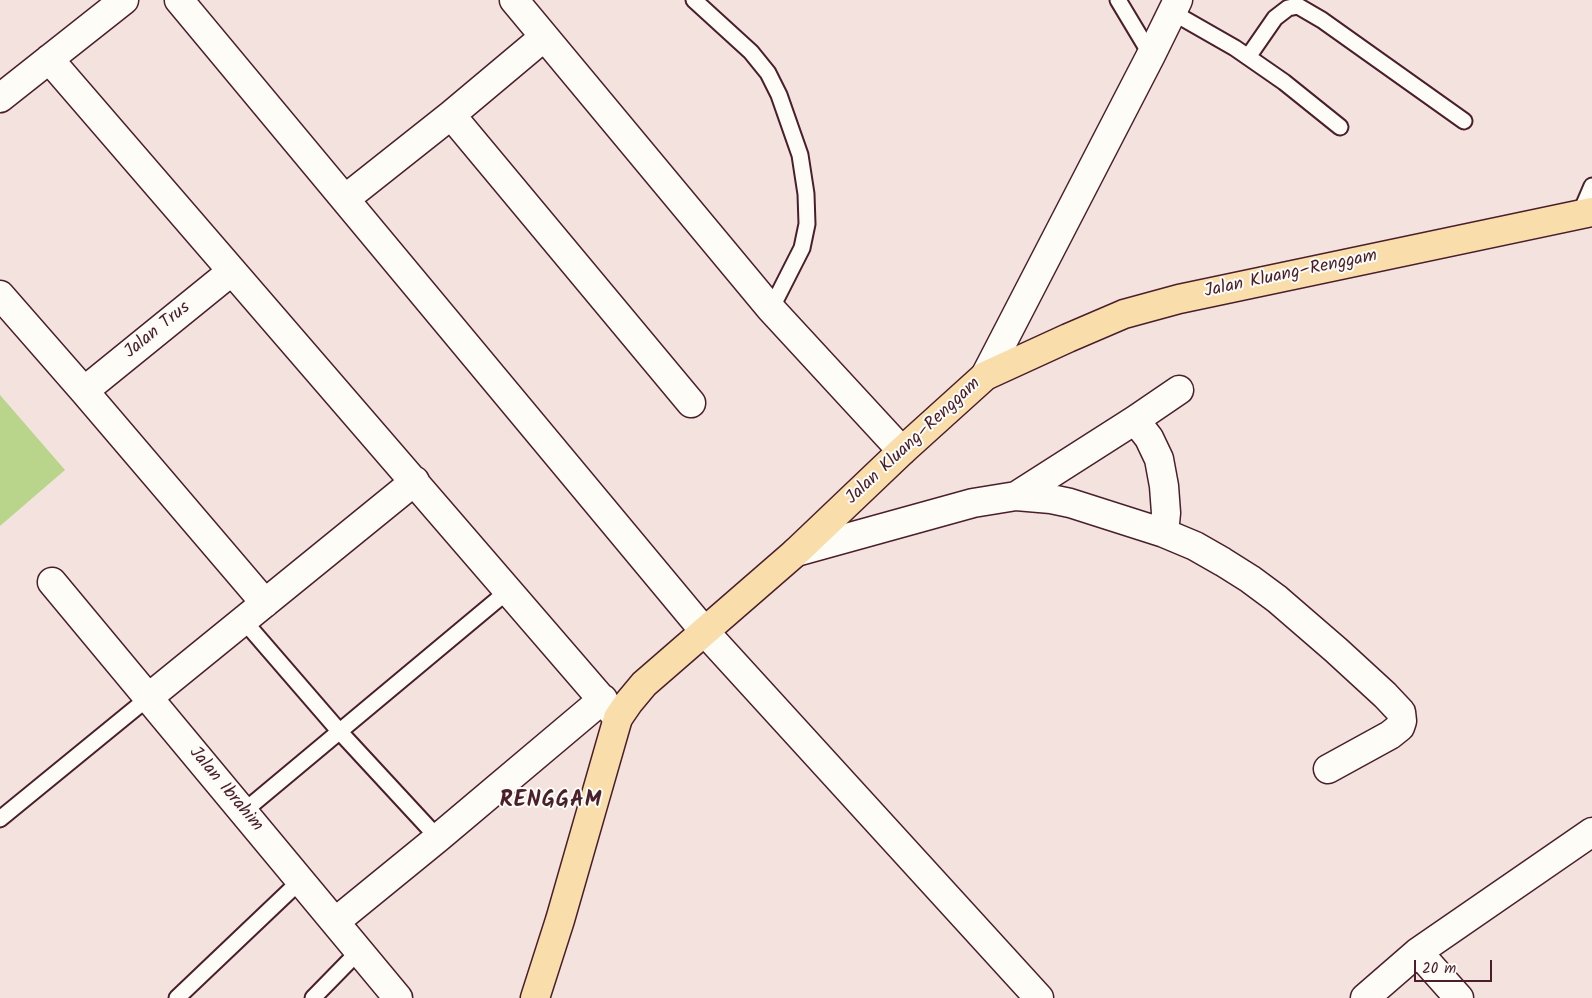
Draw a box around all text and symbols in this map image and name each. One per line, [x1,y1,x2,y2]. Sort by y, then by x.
street label: Jalan Kluang–Renggam [1203,246,1379,304]
street label: Jalan Trus [121,298,195,364]
street label: Jalan Kluang–Renggam [842,374,986,510]
street label: Jalan Ibrahim [183,743,267,837]
district label: RENGGAM [499,789,603,815]
scale bar [1417,950,1494,982]
text: 20 m [1422,957,1456,981]

